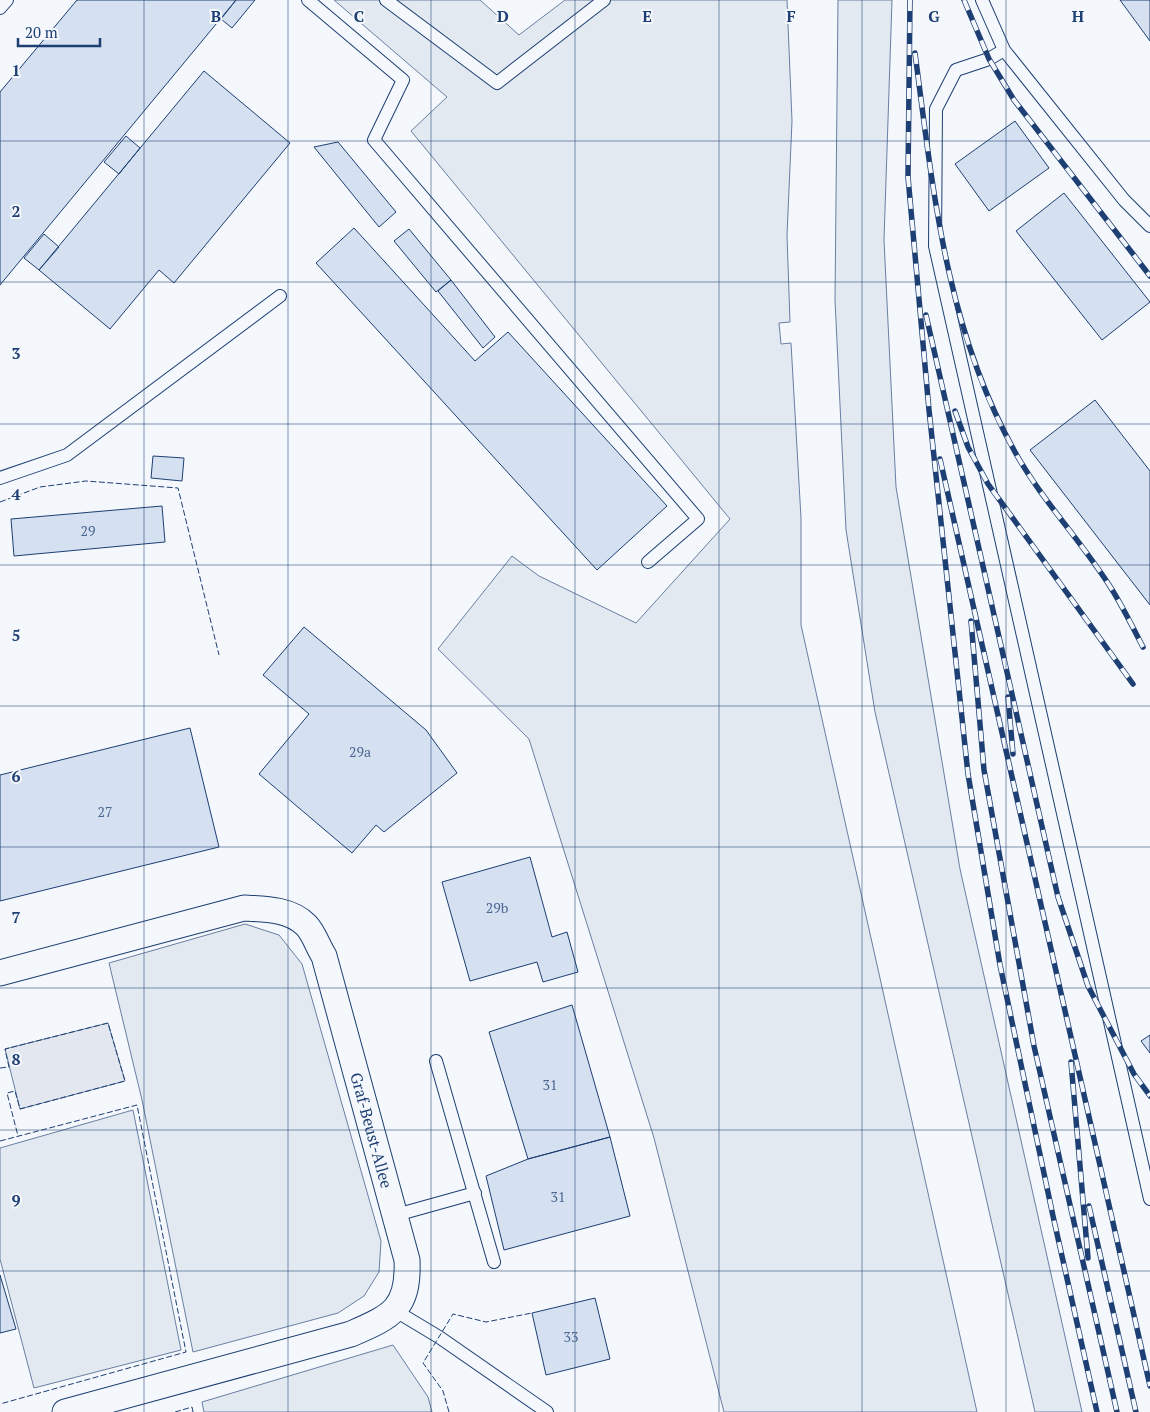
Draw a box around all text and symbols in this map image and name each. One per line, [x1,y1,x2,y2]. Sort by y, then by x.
text: B [211,5,221,27]
text: C [354,5,364,27]
text: D [497,5,509,27]
text: E [642,5,652,27]
text: F [786,5,796,27]
text: G [928,5,940,27]
text: H [1072,5,1084,27]
scale bar [18,15,100,47]
text: 20 m [25,22,58,42]
text: 1 [11,59,21,81]
text: 2 [11,200,21,222]
text: 3 [11,342,21,364]
text: 4 [11,483,21,505]
house number: 29 [81,521,95,540]
text: 5 [11,624,21,646]
house number: 29a [349,742,371,761]
text: 6 [11,765,21,787]
house number: 27 [98,802,112,821]
house number: 29b [486,898,509,917]
text: 7 [11,906,21,928]
text: 8 [11,1048,21,1070]
street label: Graf-Beust-Allee [345,1070,398,1191]
house number: 31 [543,1075,557,1094]
house number: 31 [551,1187,565,1206]
text: 9 [11,1189,21,1211]
house number: 33 [564,1327,578,1346]

